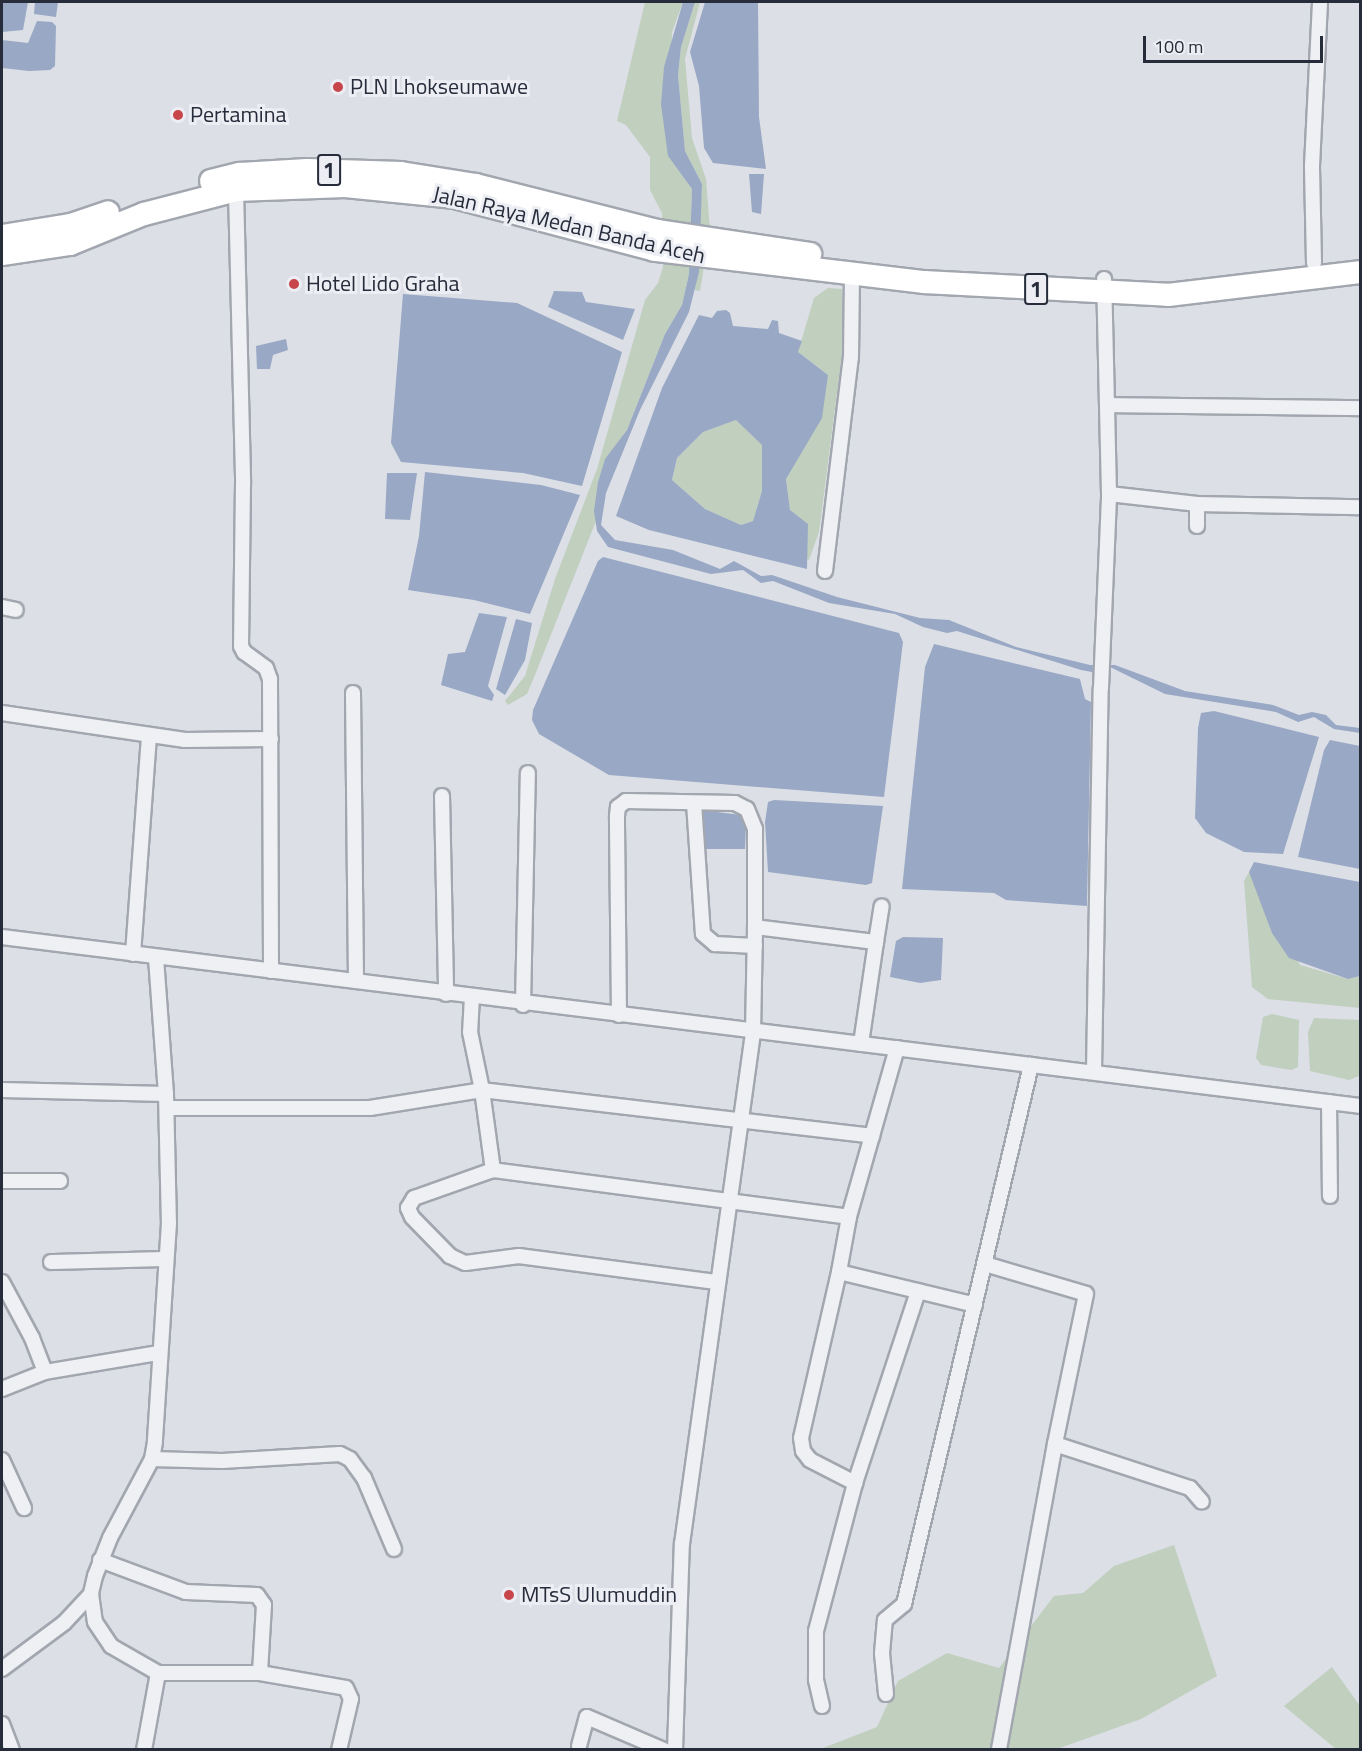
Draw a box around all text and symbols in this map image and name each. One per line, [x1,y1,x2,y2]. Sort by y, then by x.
scale bar [1146,24,1326,62]
text: 100 m [1154,33,1203,60]
place label: PLN Lhokseumawe [350,74,528,100]
marker: PLN Lhokseumawe [331,80,345,94]
place label: Pertamina [190,102,286,128]
marker: Pertamina [171,108,185,122]
road number: 1 [317,152,341,188]
street label: Jalan Raya Medan Banda Aceh [430,181,708,269]
place label: Hotel Lido Graha [306,271,459,297]
road number: 1 [1024,271,1048,307]
marker: Hotel Lido Graha [287,277,301,291]
place label: MTsS Ulumuddin [521,1582,677,1608]
marker: MTsS Ulumuddin [502,1588,516,1602]

